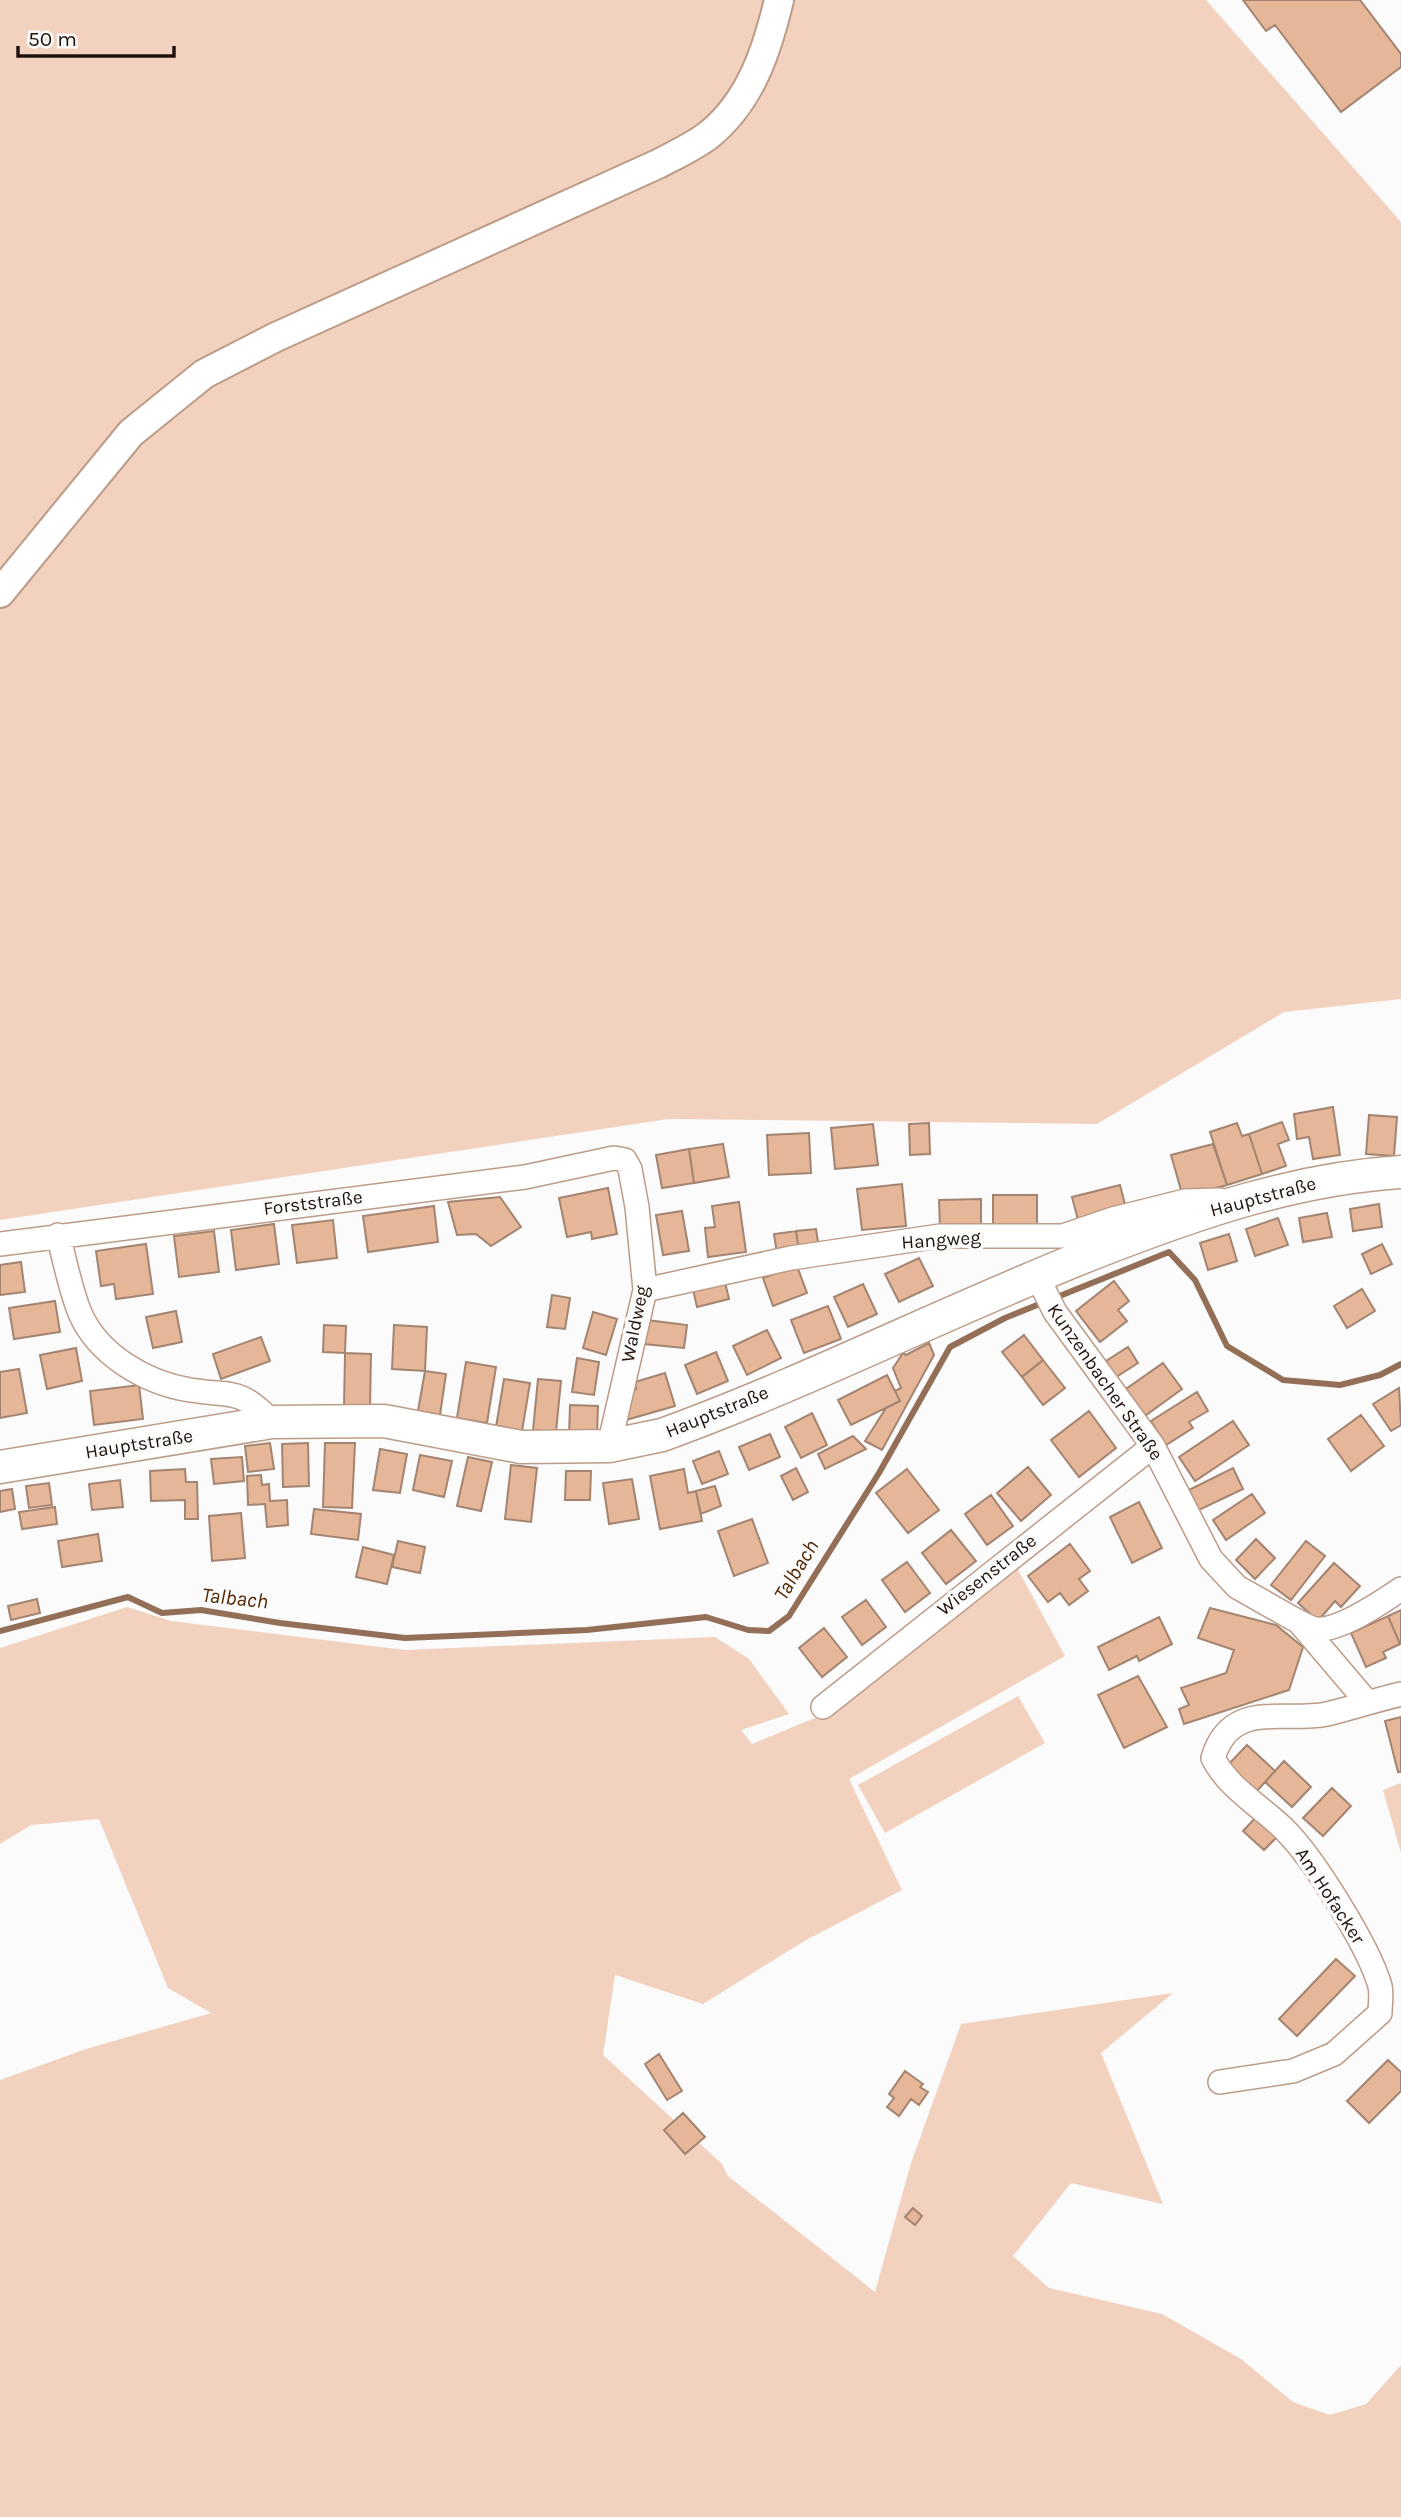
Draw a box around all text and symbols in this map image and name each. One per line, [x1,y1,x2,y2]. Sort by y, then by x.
scale bar [18,14,173,58]
text: 50 m [28,27,77,51]
street label: Hauptstraße [1208,1172,1318,1222]
street label: Forststraße [262,1186,364,1220]
street label: Hangweg [901,1226,982,1254]
street label: Waldweg [617,1284,653,1364]
street label: Kunzenbacher Straße [1043,1299,1167,1465]
street label: Hauptstraße [662,1381,772,1443]
street label: Hauptstraße [84,1425,194,1463]
street label: Wiesenstraße [933,1530,1041,1620]
water label: Talbach [769,1535,823,1605]
water label: Talbach [201,1583,269,1613]
street label: Am Hofacker [1291,1844,1369,1948]

